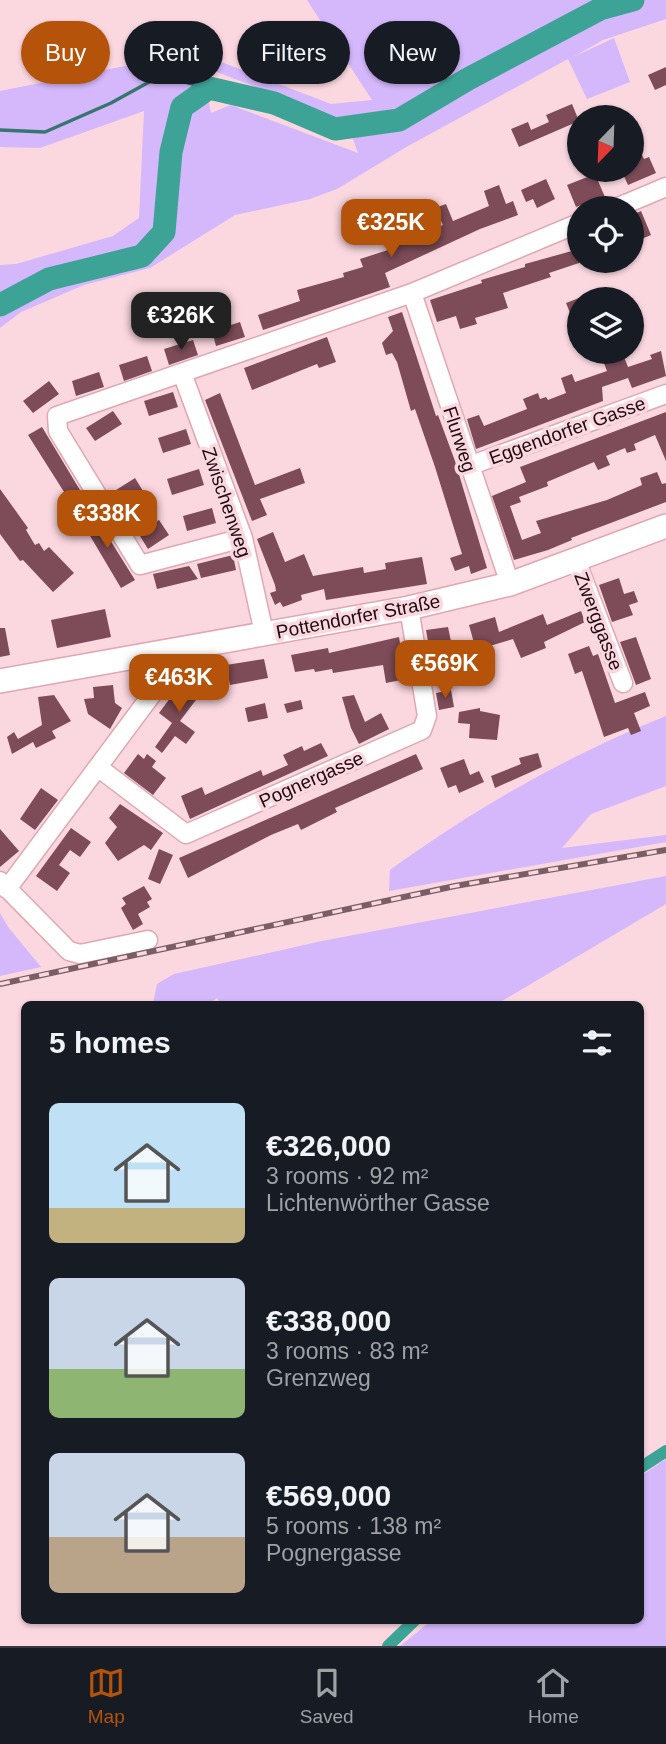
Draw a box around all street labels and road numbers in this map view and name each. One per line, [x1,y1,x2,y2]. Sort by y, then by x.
street label: Eggendorfer Gasse [486,392,648,469]
street label: Flurweg [439,404,480,475]
street label: Zwischenweg [198,444,255,560]
street label: Zwerggasse [570,569,627,673]
street label: Pottendorfer Straße [274,590,442,643]
street label: Pognergasse [256,747,367,812]

